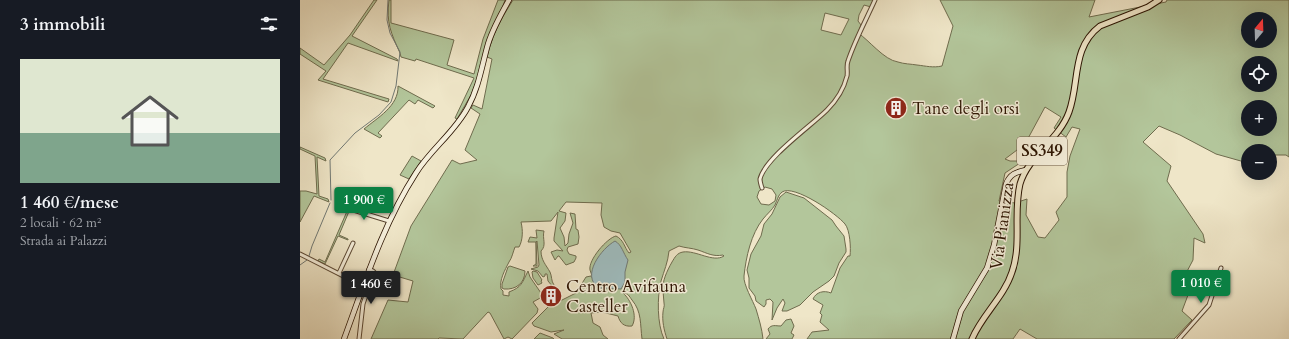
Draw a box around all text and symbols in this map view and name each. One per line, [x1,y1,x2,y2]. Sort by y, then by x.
north arrow [1241,12,1277,48]
map controls [1241,12,1277,180]
text: 3 immobili [20,13,105,36]
icon: filters [258,13,280,35]
button: locate [1241,56,1277,92]
icon: home [114,85,186,157]
building icon: Tane degli orsi [883,95,909,121]
place label: Tane degli orsi [912,97,1020,120]
button: + [1241,100,1277,136]
road number: SS349 [1017,137,1067,165]
button: − [1241,144,1277,180]
street label: Via Pianizza [984,180,1020,271]
pin: 1 900 € [327,187,401,221]
text: 1 460 €/mese [20,191,119,214]
text: 1 900 € [343,191,385,209]
text: 2 locali · 62 m² [20,214,101,232]
text: Strada ai Palazzi [20,232,107,250]
pin: 1 010 € [1164,270,1238,304]
pin: 1 460 € [334,271,408,305]
text: 1 010 € [1180,274,1222,292]
text: 1 460 € [350,275,392,293]
place label: Centro Avifauna Casteller [566,275,687,318]
building icon: Centro Avifauna Casteller [538,283,564,309]

